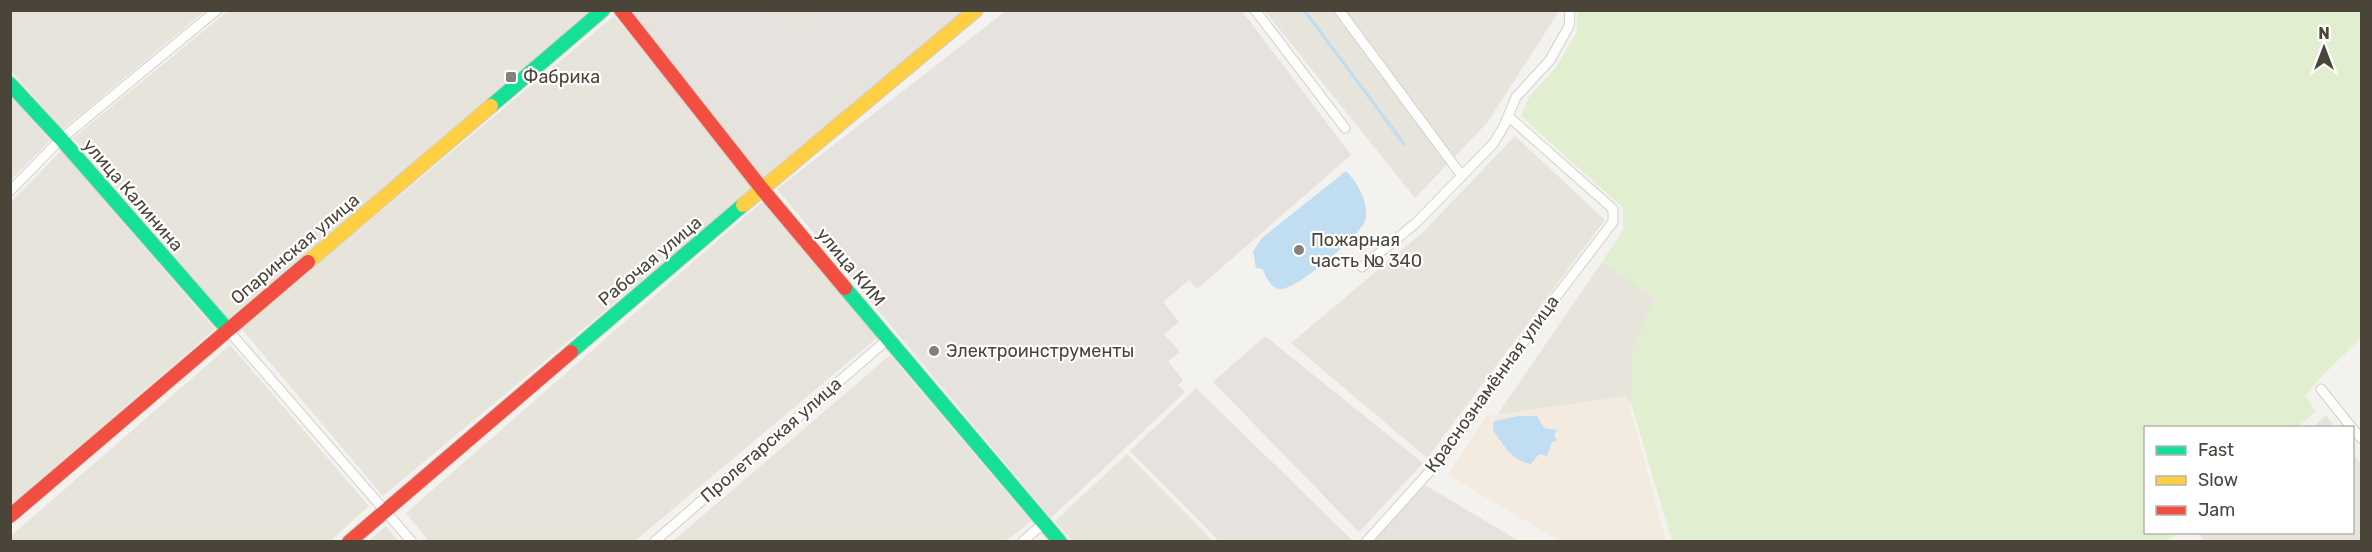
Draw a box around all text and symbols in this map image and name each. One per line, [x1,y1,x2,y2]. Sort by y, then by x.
north arrow [2294,18,2354,78]
text: N [2318,24,2330,43]
place label: Фабрика [523,66,600,88]
marker: Фабрика [504,70,518,84]
street label: улица Калинина [78,134,188,256]
street label: Опаринская улица [226,189,364,309]
street label: Рабочая улица [594,211,706,311]
street label: улица КИМ [812,223,890,311]
place label: Пожарная часть № 340 [1311,229,1422,272]
marker: Пожарная часть № 340 [1292,243,1306,257]
street label: Краснознамённая улица [1420,291,1564,477]
place label: Электроинструменты [946,340,1134,362]
marker: Электроинструменты [927,344,941,358]
street label: Пролетарская улица [696,373,846,507]
legend [2144,426,2354,534]
text: Fast [2198,439,2234,461]
text: Slow [2198,469,2238,491]
text: Jam [2198,499,2235,521]

